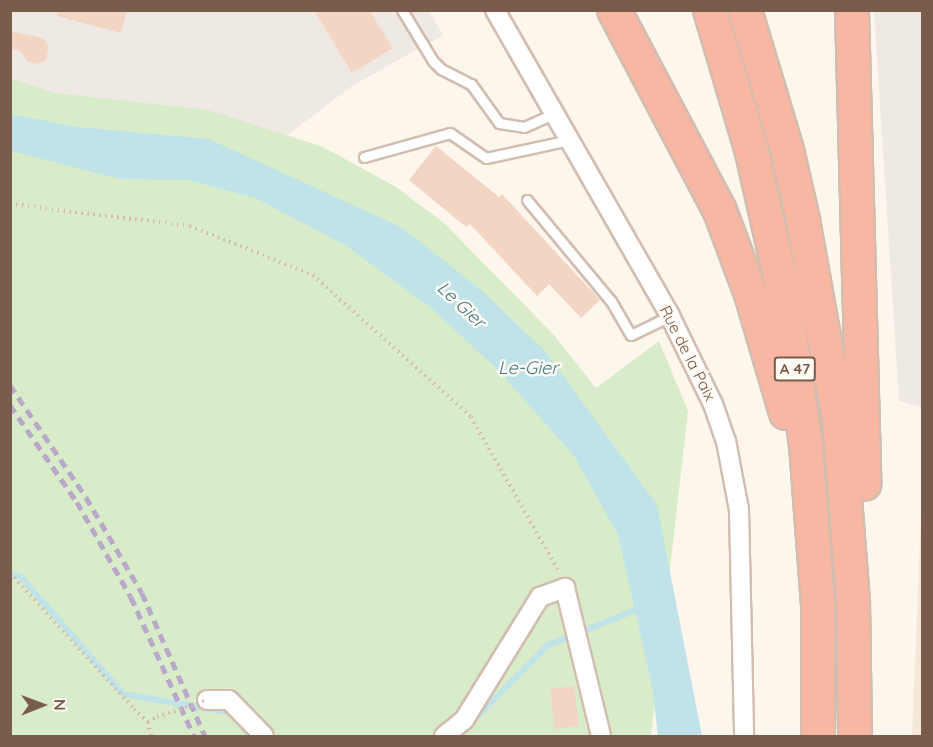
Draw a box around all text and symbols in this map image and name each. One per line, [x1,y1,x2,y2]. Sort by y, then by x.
water label: Le Gier [432,277,490,333]
street label: Rue de la Paix [656,302,720,404]
water label: Le-Gier [498,357,558,379]
road number: A 47 [772,357,818,381]
north arrow [12,675,72,735]
text: N [50,699,70,711]

